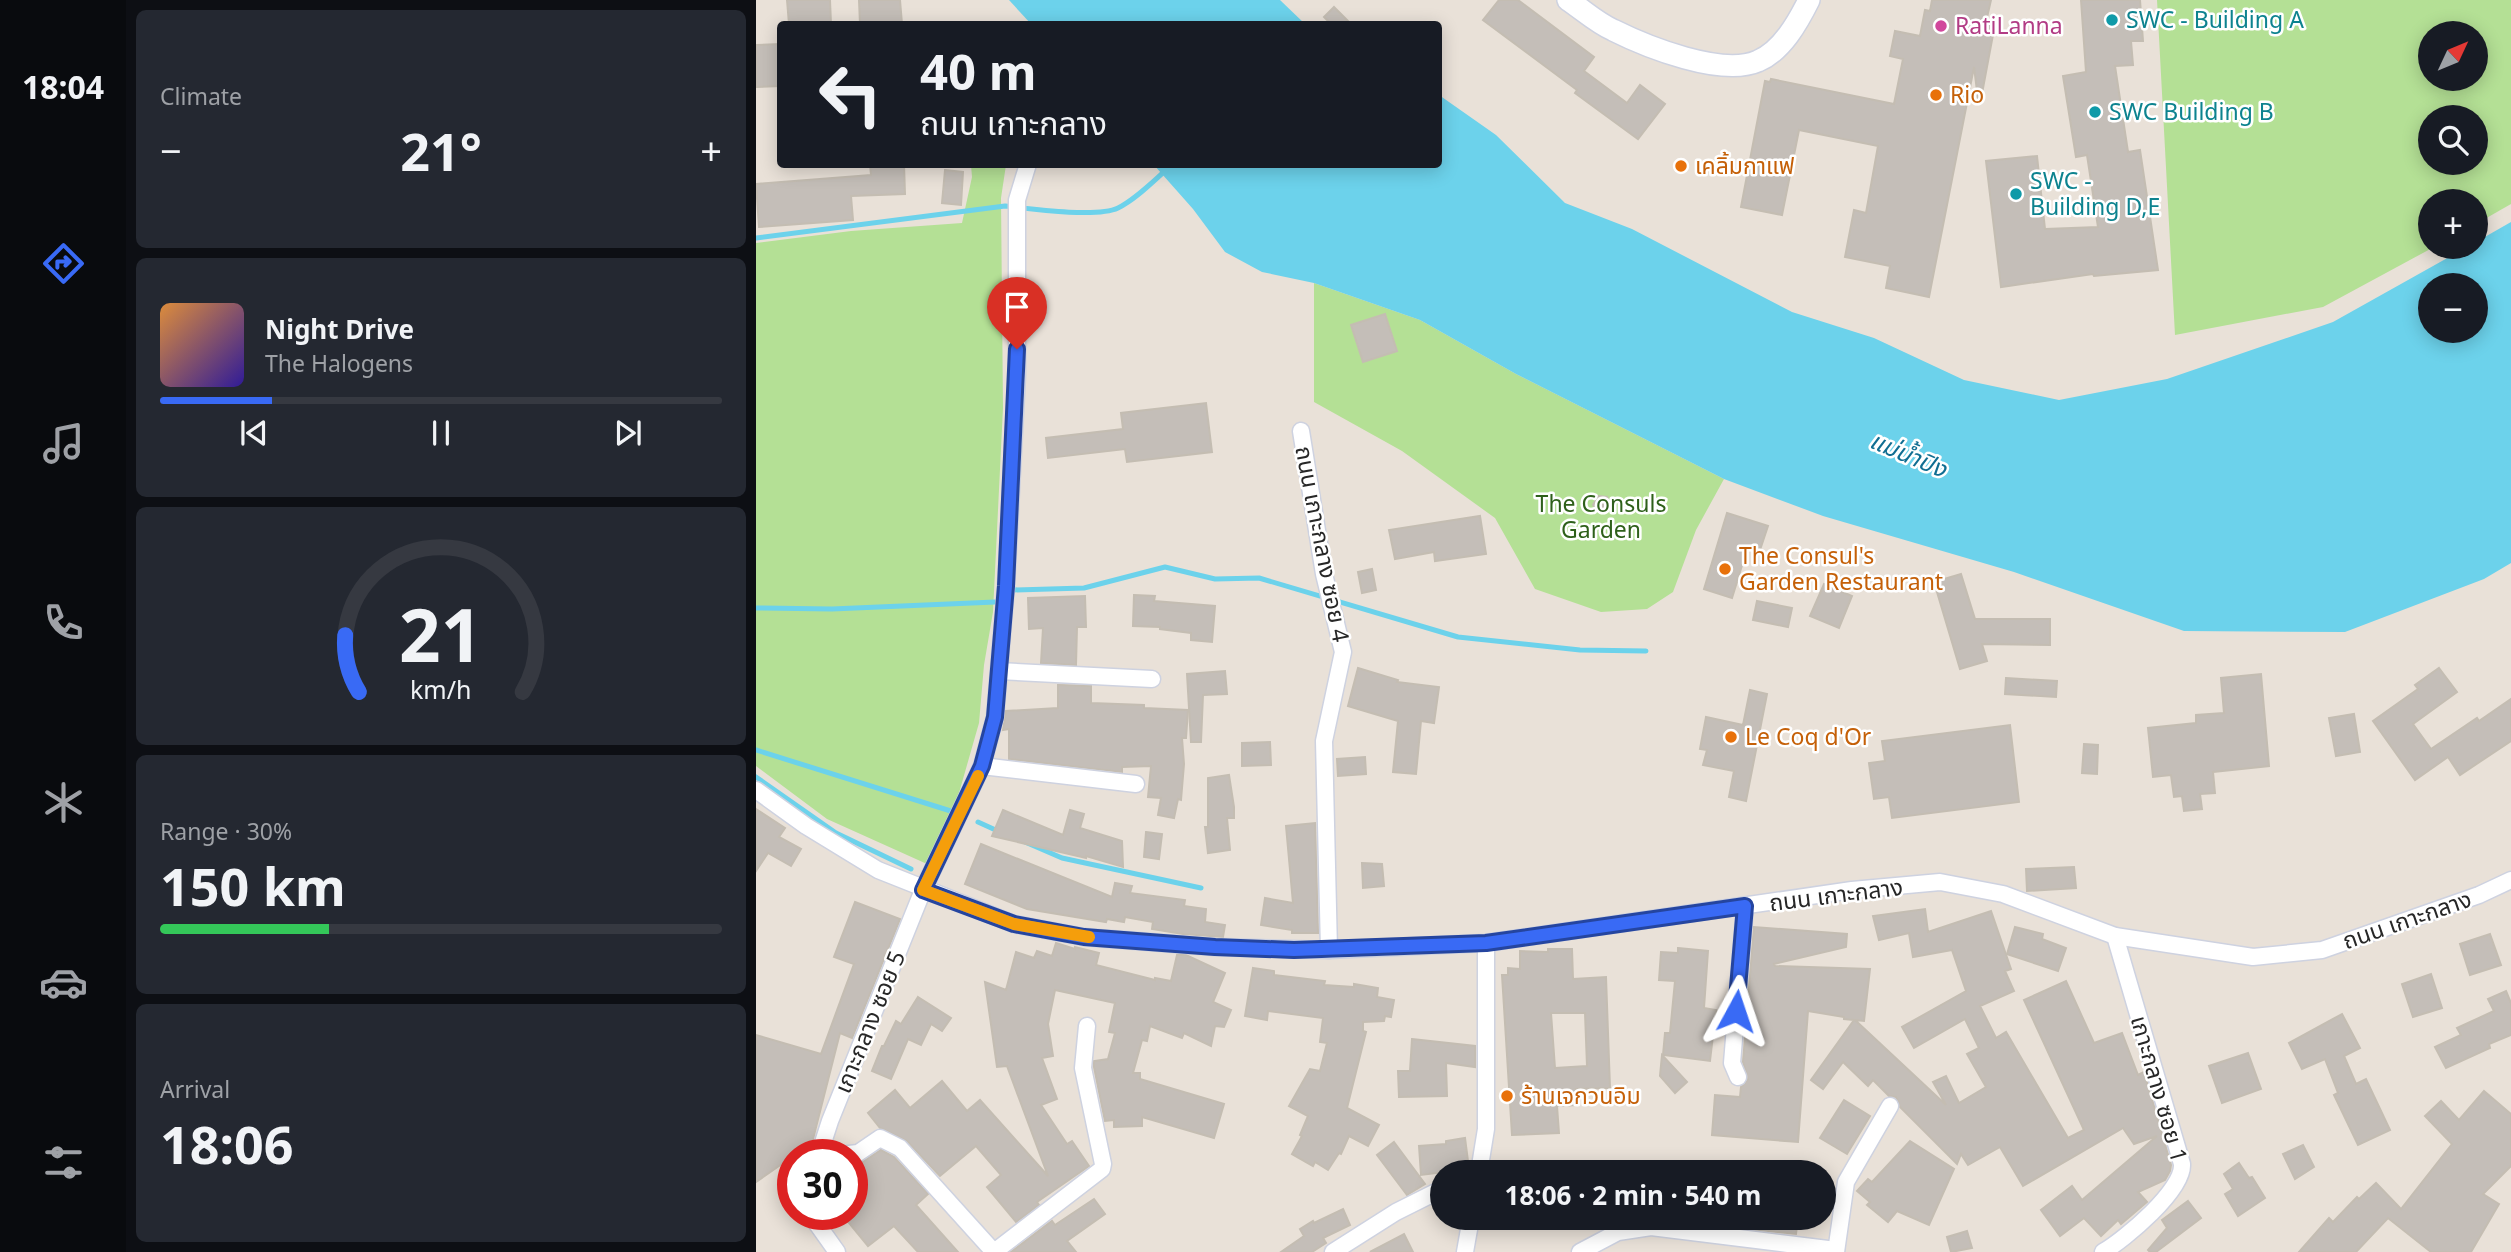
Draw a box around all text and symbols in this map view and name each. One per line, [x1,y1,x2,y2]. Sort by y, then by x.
place label: SWC - Building A [2126,3,2304,35]
place label: RatiLanna [1955,9,2063,41]
marker: SWC - Building A [2104,12,2120,28]
marker: RatiLanna [1933,18,1949,34]
north arrow [2418,21,2488,91]
map controls [2418,21,2488,343]
text: 40 m [920,38,1037,104]
icon: left [805,49,896,140]
text: 18:04 [22,65,104,108]
place label: Rio [1950,78,1984,110]
text: Climate [160,80,242,112]
marker: Rio [1928,87,1944,103]
place label: SWC Building B [2109,95,2274,127]
text: ถนน เกาะกลาง [920,101,1107,144]
marker: SWC Building B [2087,104,2103,120]
button: search [2418,105,2488,175]
text: 21° [400,115,482,186]
text: − [160,124,182,176]
text: + [700,124,722,176]
place label: เคลิ้มกาแฟ [1695,149,1795,181]
marker: เคลิ้มกาแฟ [1673,158,1689,174]
place label: SWC - Building D,E [2030,164,2160,222]
marker: SWC - Building D,E [2008,186,2024,202]
button: + [2418,189,2488,259]
icon: directions [39,239,88,288]
button: − [2418,273,2488,343]
pin [987,277,1047,349]
icon: arrive [998,288,1036,326]
text: Night Drive [265,311,414,347]
text: The Halogens [265,347,413,379]
icon: previous [235,414,273,452]
icon: pause [422,414,460,452]
icon: next [609,414,647,452]
icon: music [39,419,88,468]
water label: แม่น้ำปิง [1865,423,1953,485]
street label: ถนน เกาะกลาง ซอย 4 [1288,443,1358,645]
park label: The Consuls Garden [1536,487,1666,545]
place label: The Consul's Garden Restaurant [1739,539,1943,597]
marker: The Consul's Garden Restaurant [1717,561,1733,577]
text: 21 [399,584,483,683]
icon: phone [39,598,88,647]
text: km/h [410,672,472,706]
place label: Le Coq d'Or [1745,720,1872,752]
marker: Le Coq d'Or [1723,729,1739,745]
icon: climate [39,778,88,827]
text: Range · 30% [160,815,292,847]
text: 150 km [160,850,346,921]
street label: ถนน เกาะกลาง [1767,870,1904,918]
street label: ถนน เกาะกลาง [2338,882,2475,956]
street label: เกาะกลาง ซอย 5 [826,946,912,1098]
icon: car [39,958,88,1007]
position arrow [1699,974,1773,1048]
street label: เกาะกลาง ซอย 1 [2124,1012,2196,1166]
text: Arrival [160,1073,230,1105]
place label: ร้านเจกวนอิม [1521,1079,1641,1111]
marker: ร้านเจกวนอิม [1499,1088,1515,1104]
text: 18:06 [160,1108,294,1179]
icon: filters [39,1138,88,1187]
speed limit sign: 30 [777,1139,868,1230]
text: 18:06 · 2 min · 540 m [1505,1177,1761,1213]

